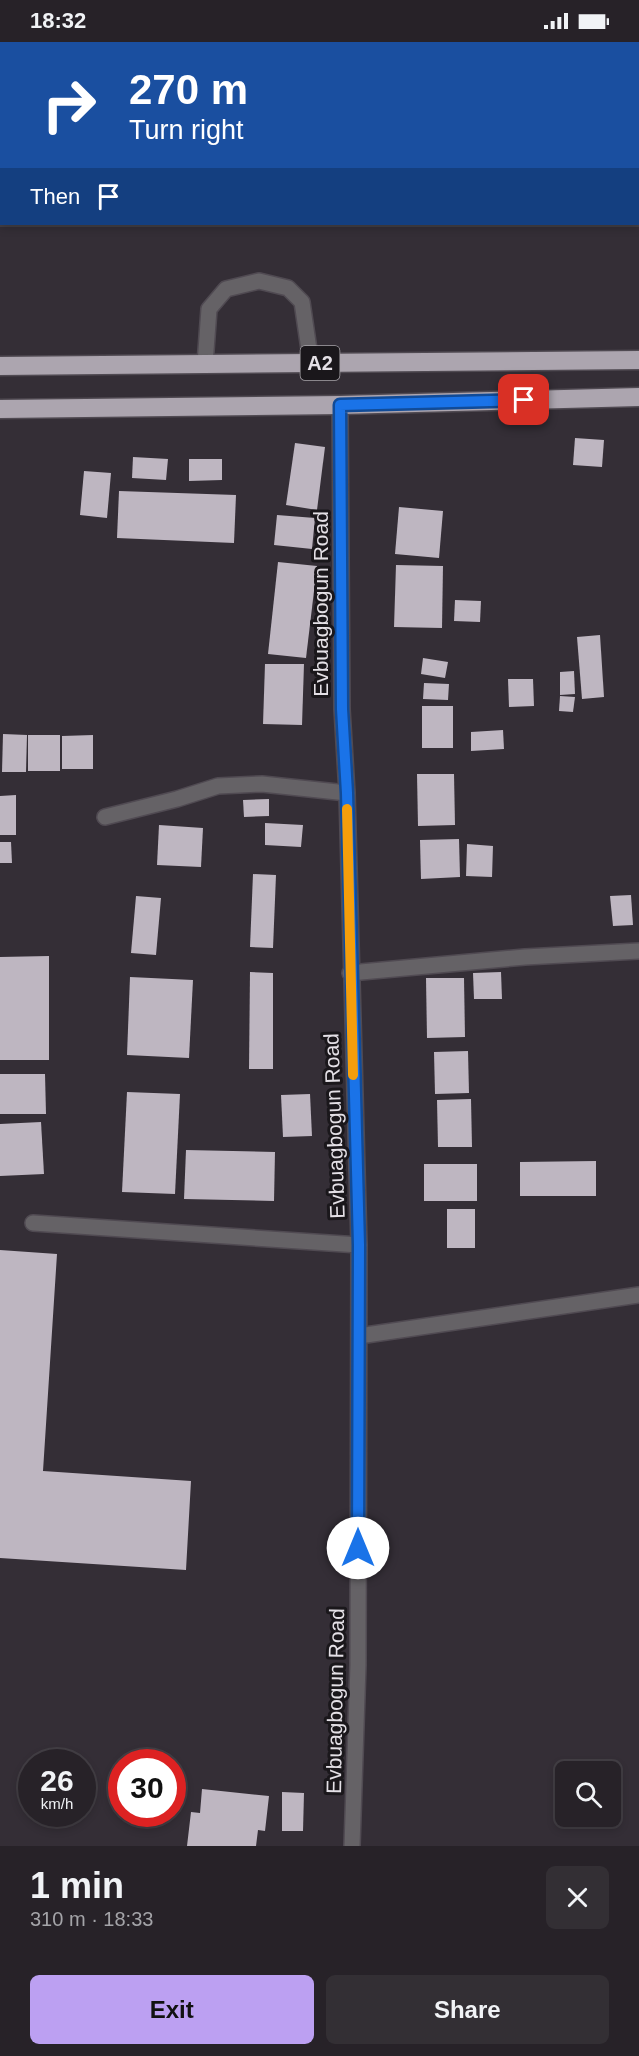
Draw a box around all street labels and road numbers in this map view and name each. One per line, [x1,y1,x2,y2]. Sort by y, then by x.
road number: A2 [300,346,340,380]
street label: Evbuagbogun Road [309,511,332,697]
street label: Evbuagbogun Road [319,1033,349,1219]
street label: Evbuagbogun Road [322,1608,348,1794]

